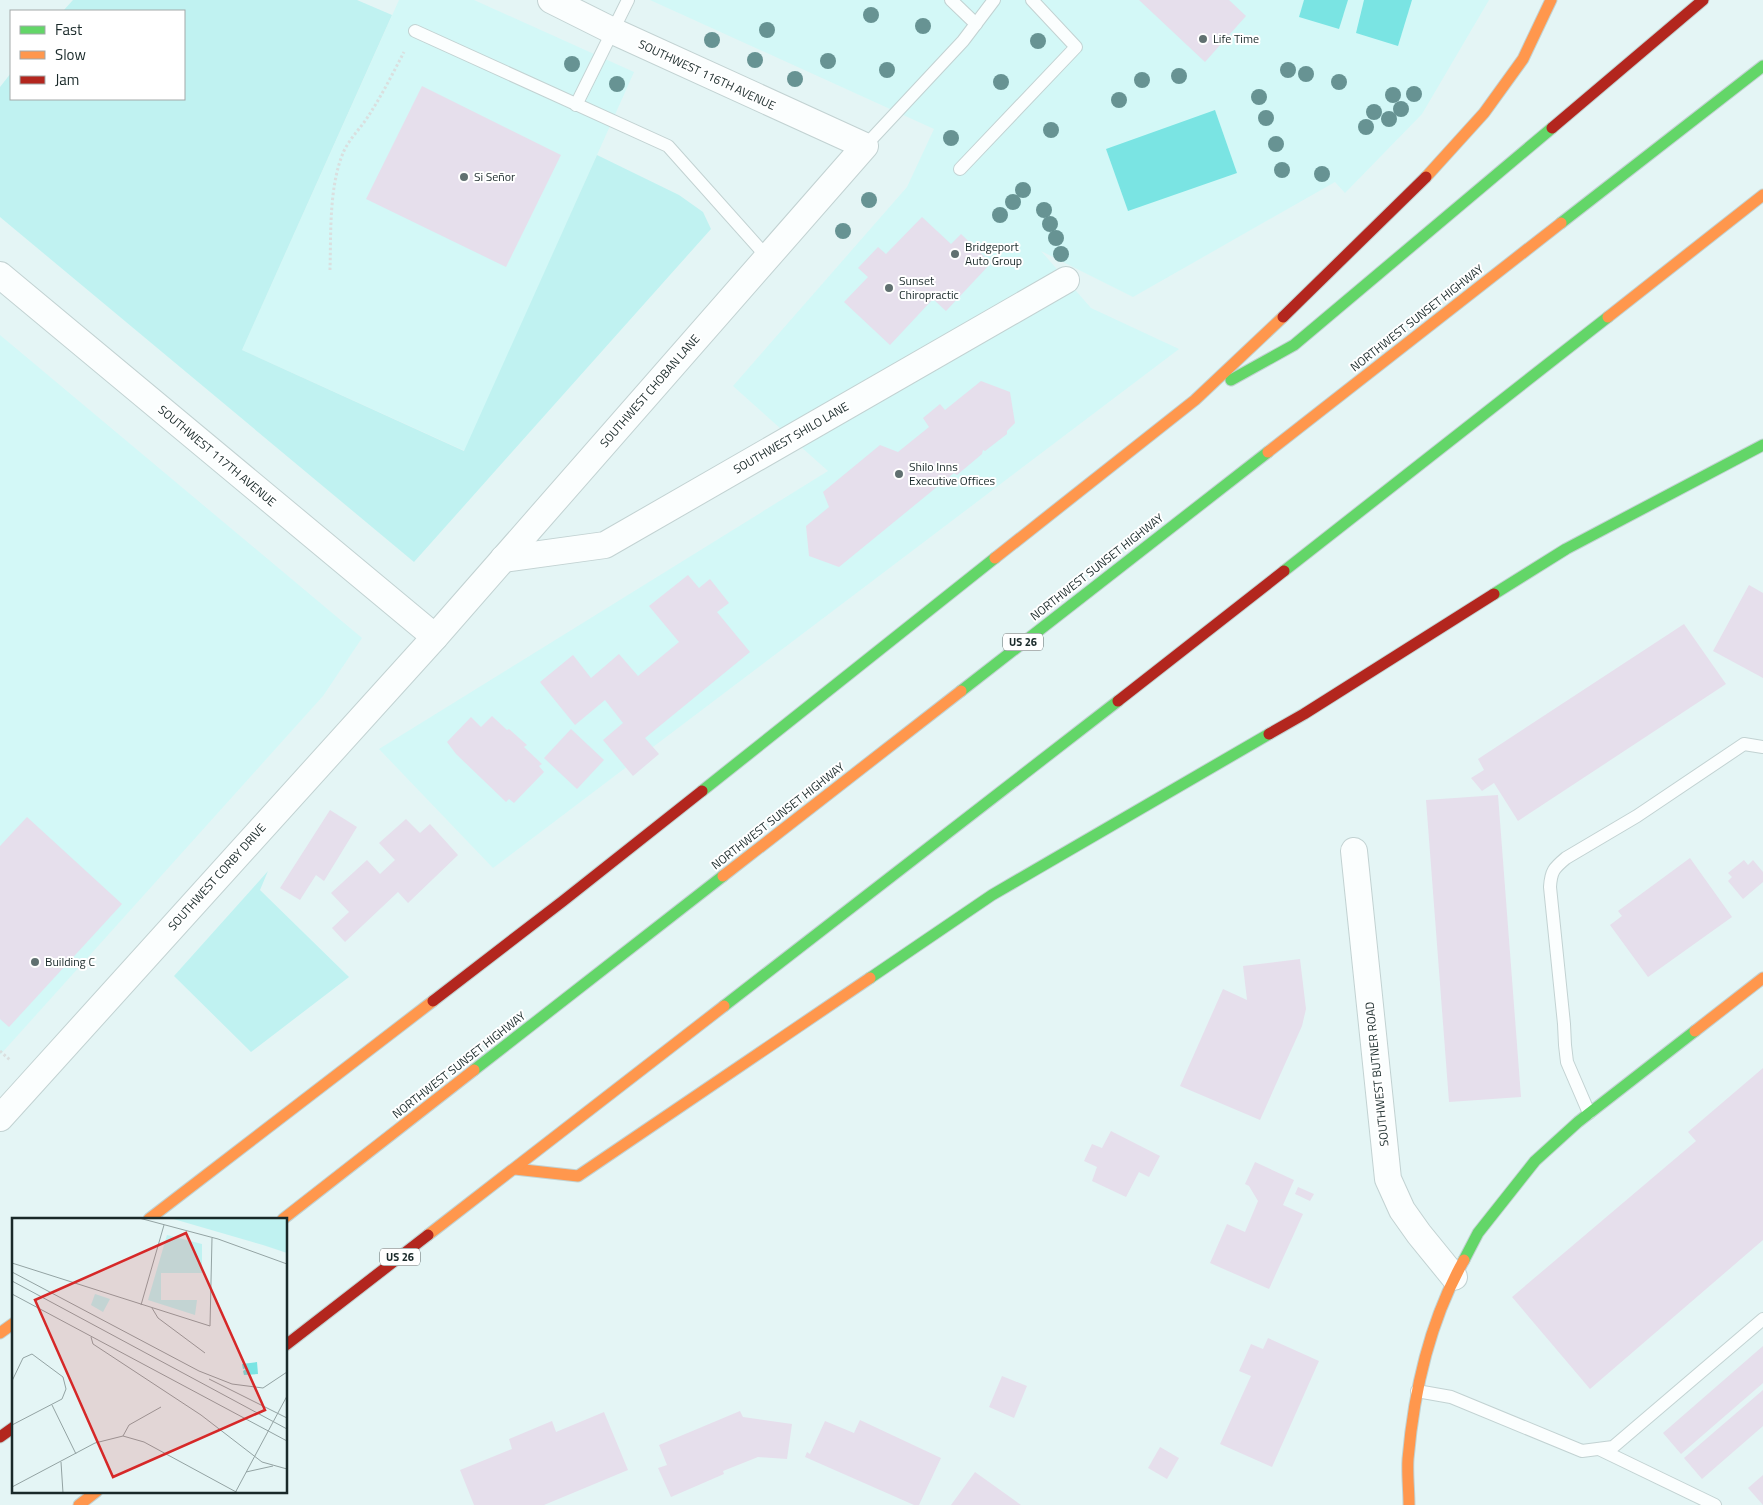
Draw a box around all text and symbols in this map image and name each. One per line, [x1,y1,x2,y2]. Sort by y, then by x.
legend [10,10,185,100]
text: Fast [55,18,83,41]
place label: Life Time [1213,29,1259,48]
marker: Life Time [1197,33,1209,45]
street label: SOUTHWEST 116TH AVENUE [635,34,779,115]
text: Slow [55,43,86,66]
text: Jam [55,68,79,91]
place label: Si Señor [474,167,515,186]
marker: Si Señor [458,171,470,183]
place label: Bridgeport Auto Group [965,237,1022,270]
marker: Bridgeport Auto Group [949,248,961,260]
street label: NORTHWEST SUNSET HIGHWAY [1346,259,1488,376]
place label: Sunset Chiropractic [899,271,959,304]
marker: Sunset Chiropractic [883,282,895,294]
street label: SOUTHWEST CHOBAN LANE [595,330,704,451]
street label: SOUTHWEST SHILO LANE [729,397,852,478]
street label: SOUTHWEST 117TH AVENUE [154,400,281,511]
place label: Shilo Inns Executive Offices [909,457,995,490]
marker: Shilo Inns Executive Offices [893,468,905,480]
street label: NORTHWEST SUNSET HIGHWAY [1026,508,1168,625]
road number: US 26 [1003,634,1043,650]
street label: NORTHWEST SUNSET HIGHWAY [707,757,849,874]
street label: SOUTHWEST CORBY DRIVE [163,818,270,935]
place label: Building C [45,952,95,971]
marker: Building C [29,956,41,968]
street label: SOUTHWEST BUTNER ROAD [1359,1000,1394,1147]
street label: NORTHWEST SUNSET HIGHWAY [388,1006,530,1123]
inset map [12,1218,288,1492]
road number: US 26 [380,1248,420,1266]

